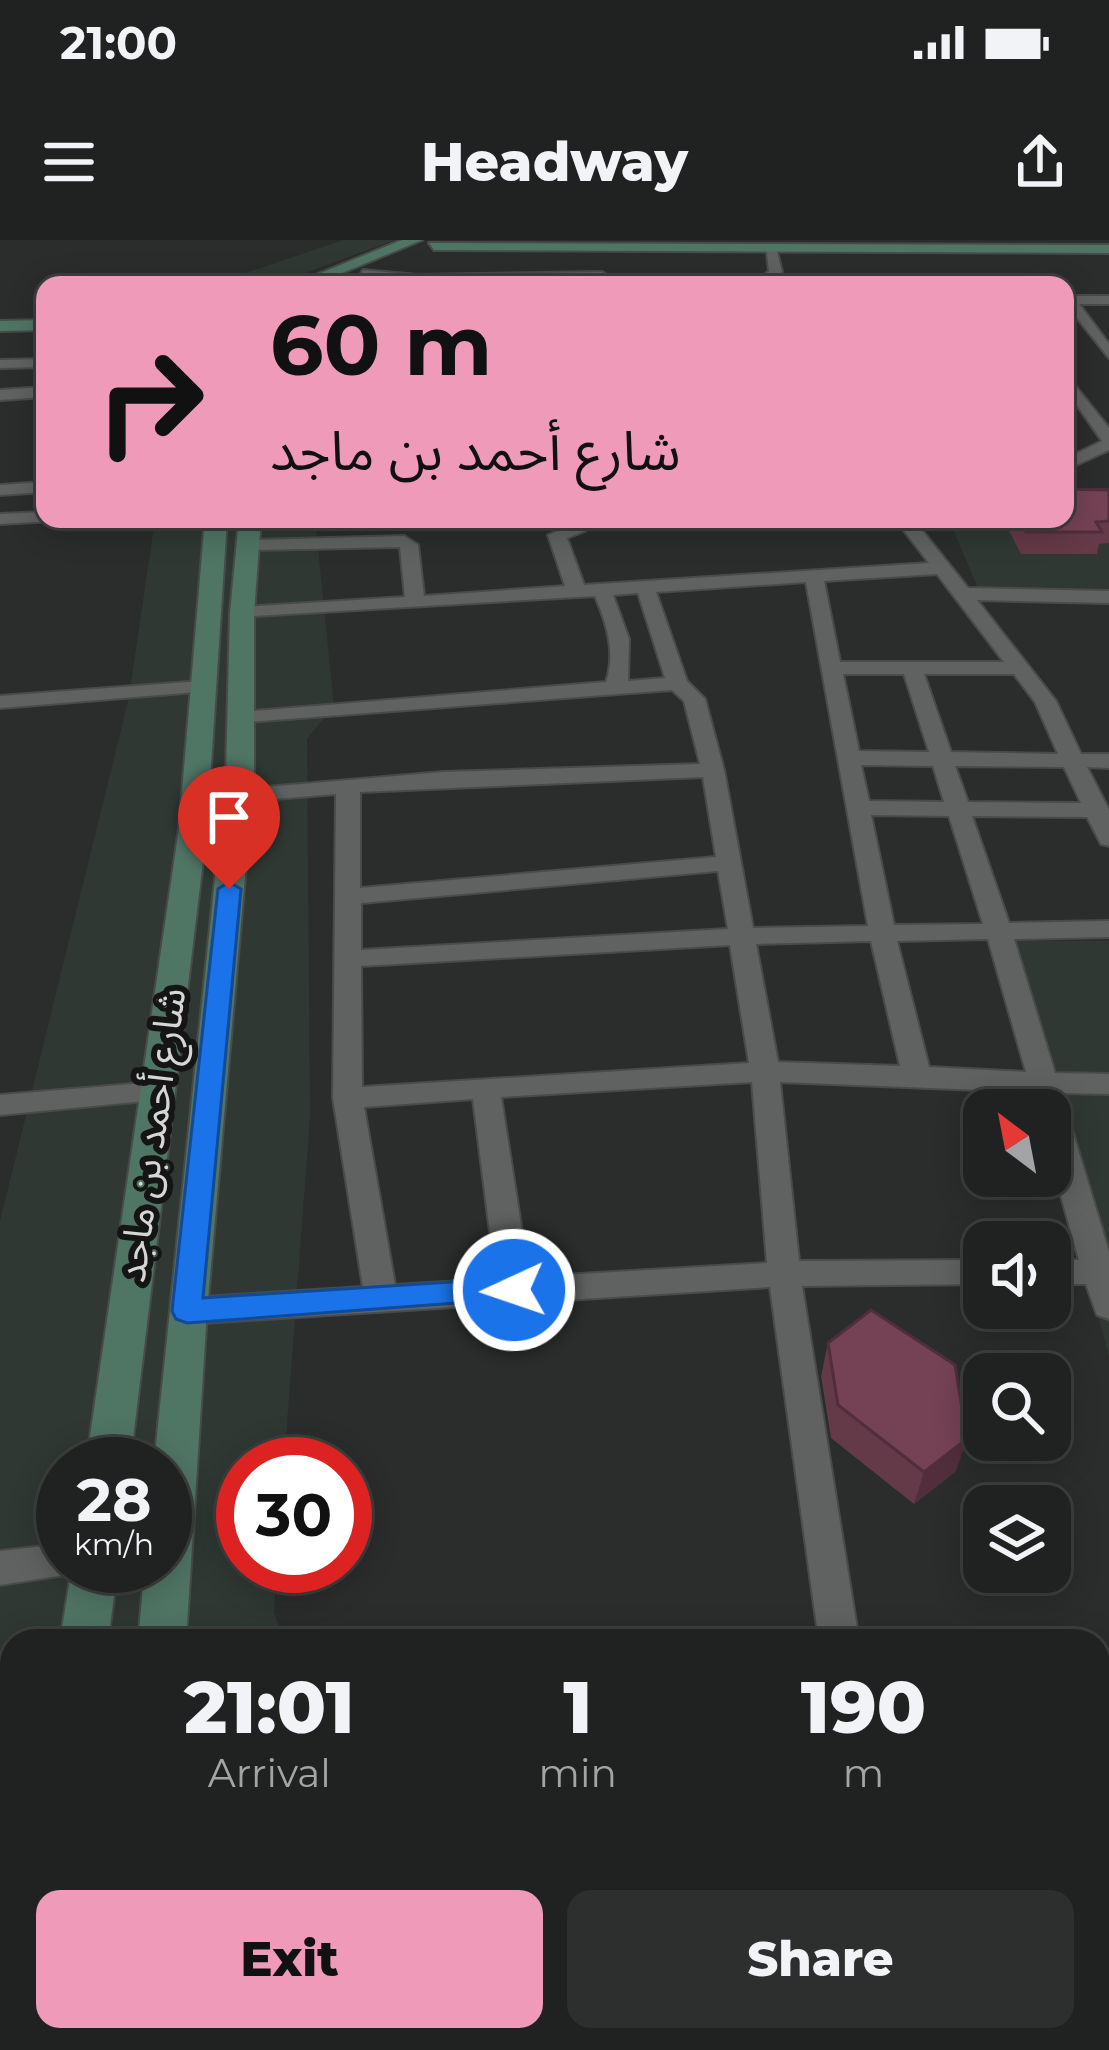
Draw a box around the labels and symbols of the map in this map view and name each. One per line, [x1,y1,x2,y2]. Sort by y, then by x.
pin [178,766,280,889]
street label: شارع أحمد بن ماجد [107,985,200,1286]
north arrow [963,1089,1071,1197]
position arrow [451,1227,577,1353]
speed limit sign: 30 [216,1437,372,1593]

